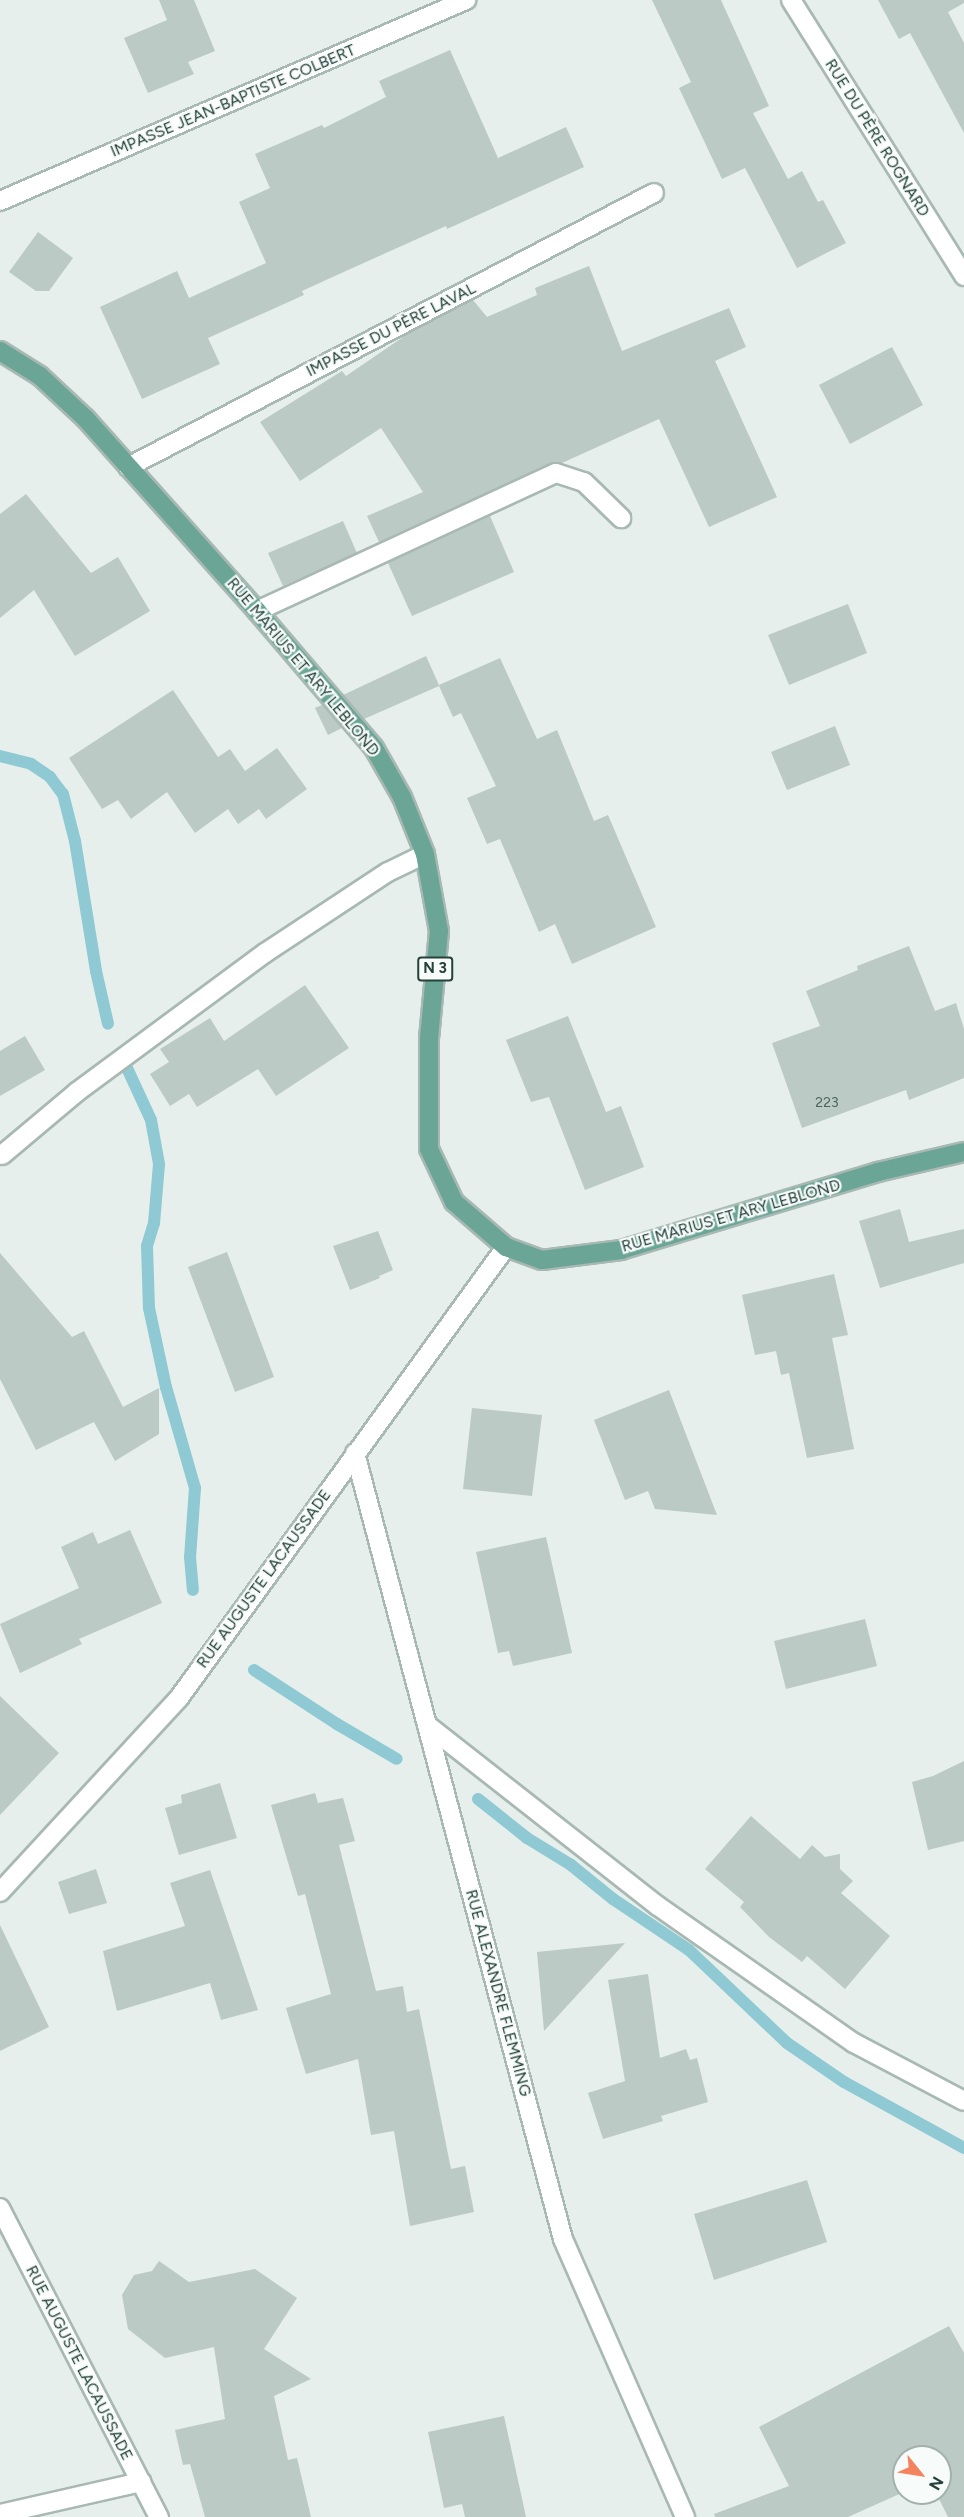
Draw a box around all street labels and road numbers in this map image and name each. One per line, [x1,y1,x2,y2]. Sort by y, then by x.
street label: IMPASSE JEAN-BAPTISTE COLBERT [108,41,358,161]
street label: RUE DU PÈRE ROGNARD [821,56,933,220]
street label: IMPASSE DU PÈRE LAVAL [303,279,479,381]
street label: RUE MARIUS ET ARY LEBLOND [223,574,383,760]
road number: N 3 [417,957,453,981]
street label: RUE MARIUS ET ARY LEBLOND [619,1176,843,1256]
street label: RUE AUGUSTE LACAUSSADE [193,1486,335,1672]
street label: RUE ALEXANDRE FLEMMING [461,1888,535,2098]
street label: RUE AUGUSTE LACAUSSADE [21,2262,137,2464]

